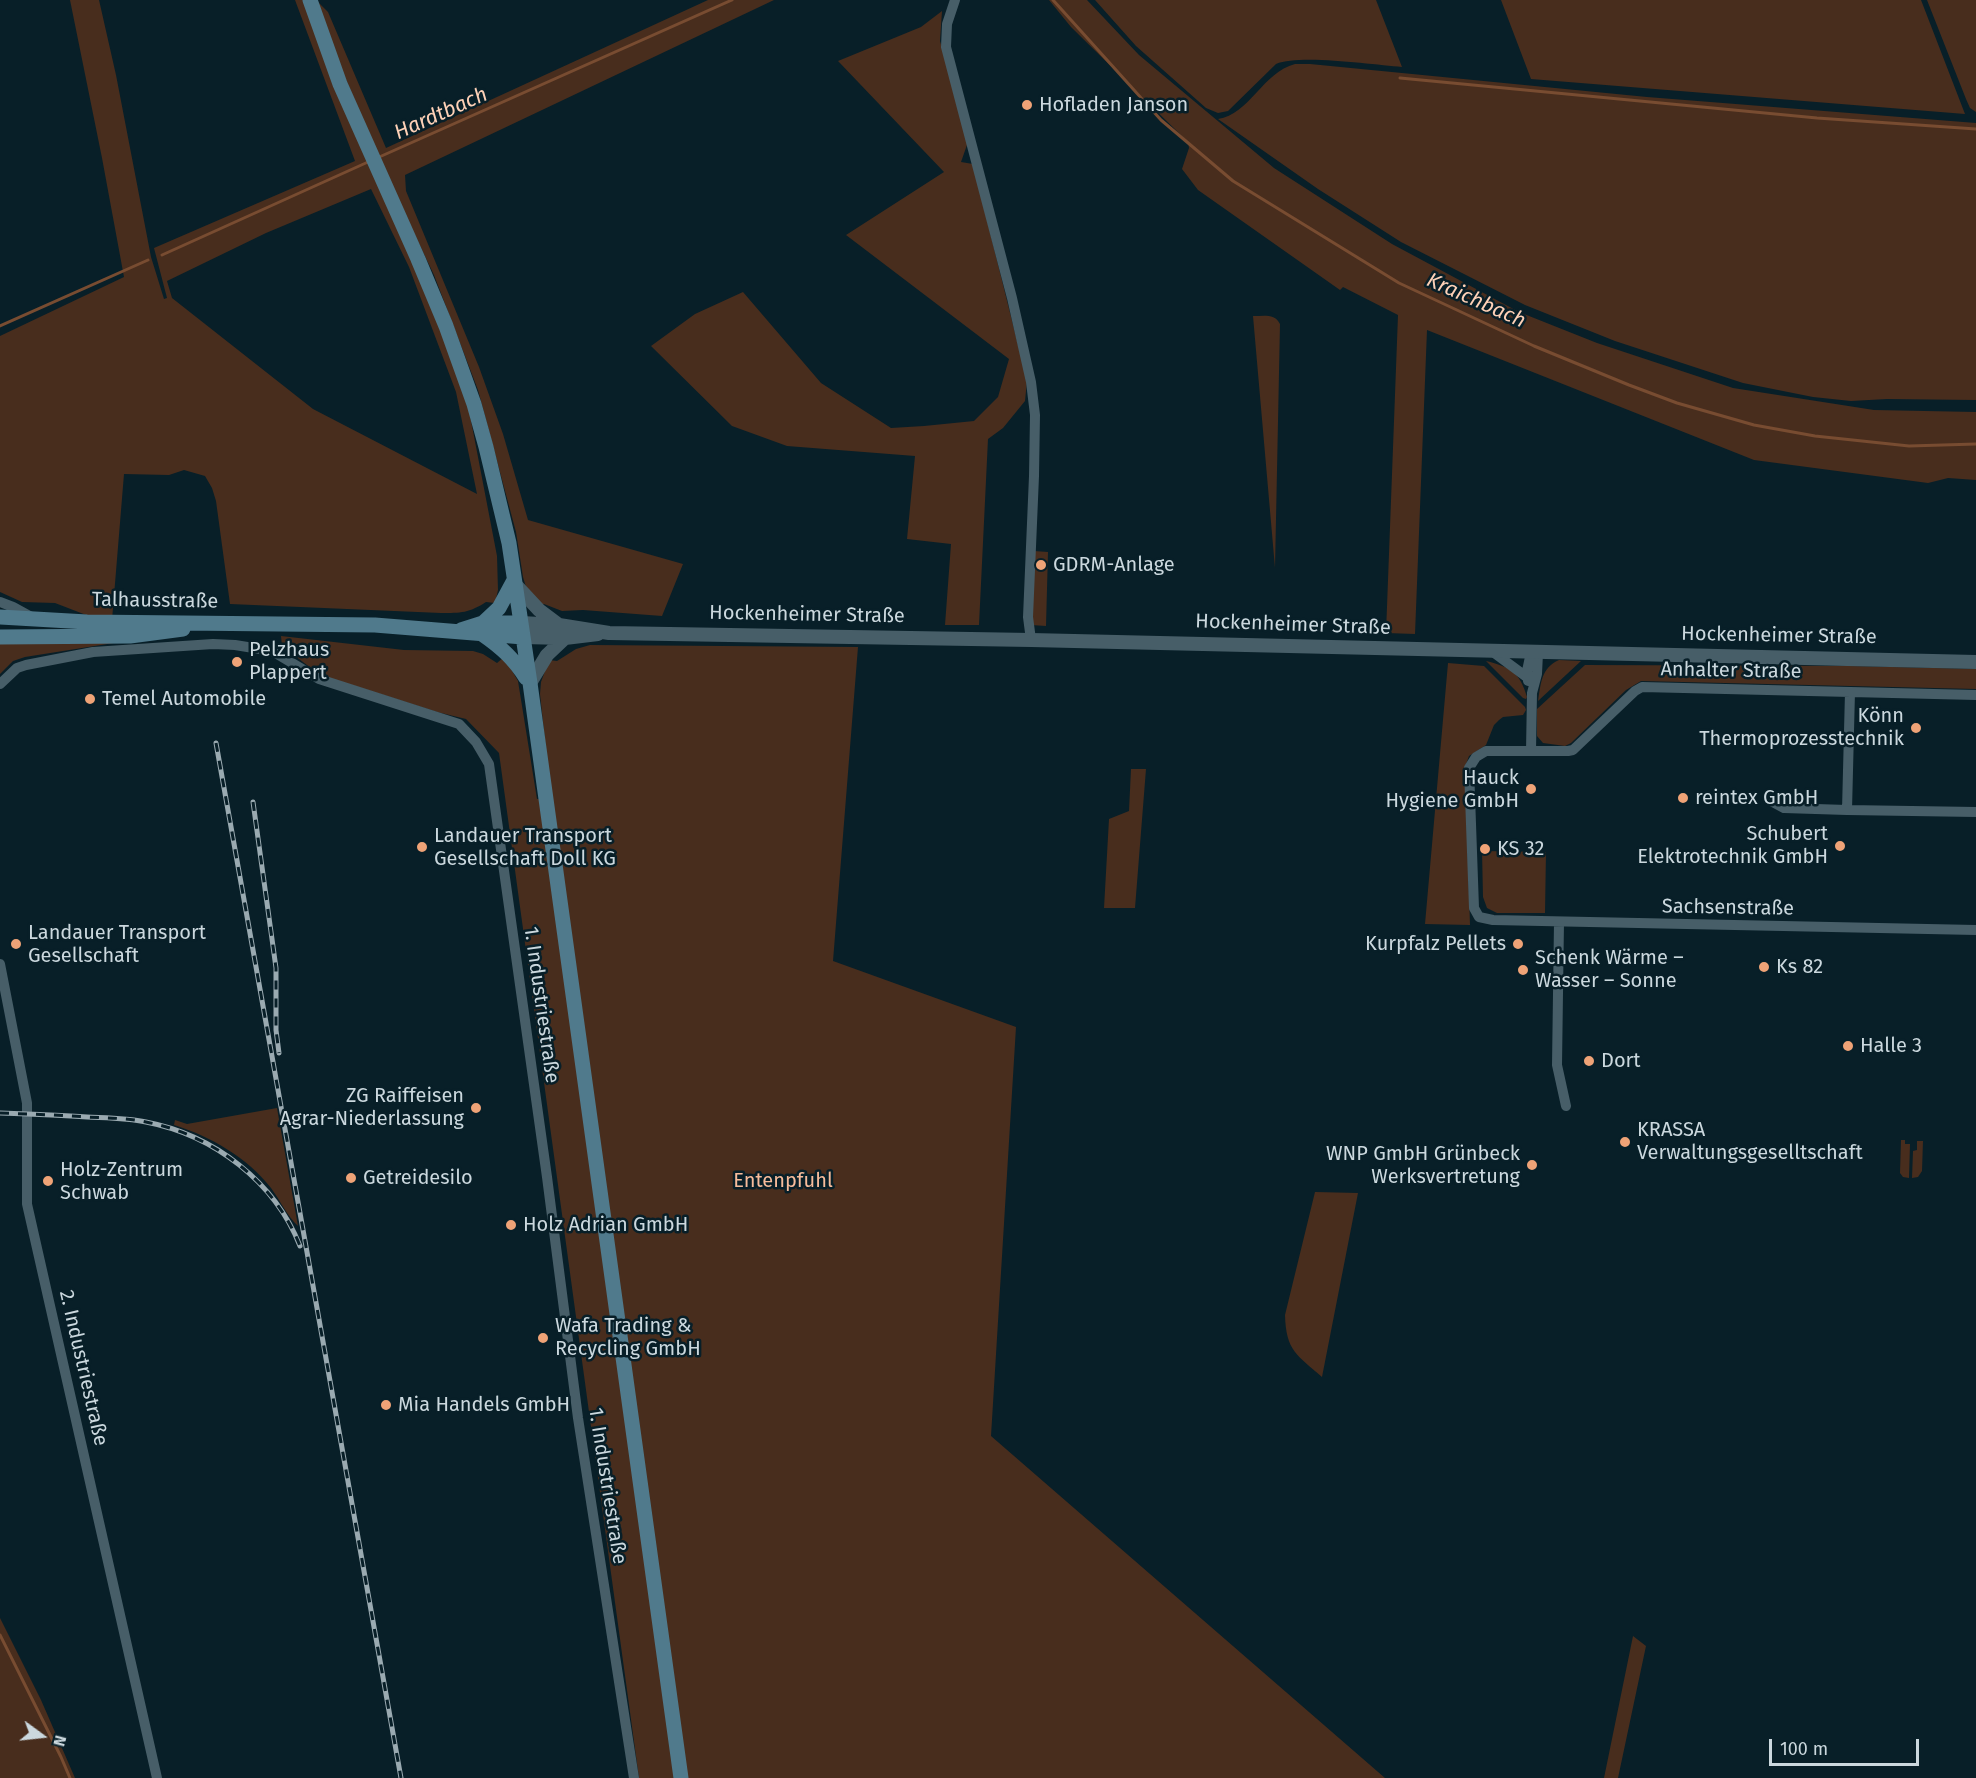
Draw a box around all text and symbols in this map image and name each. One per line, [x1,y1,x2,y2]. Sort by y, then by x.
water label: Hardtbach [390,82,492,146]
place label: Hofladen Janson [1039,93,1188,117]
marker: Hofladen Janson [1020,98,1034,112]
water label: Kraichbach [1423,268,1529,334]
place label: GDRM-Anlage [1053,553,1175,577]
marker: GDRM-Anlage [1034,558,1048,572]
street label: Talhausstraße [92,588,218,614]
street label: Hockenheimer Straße [709,601,905,629]
street label: Hockenheimer Straße [1195,610,1391,640]
street label: Hockenheimer Straße [1681,622,1877,650]
place label: Pelzhaus Plappert [249,638,329,685]
marker: Pelzhaus Plappert [230,655,244,669]
street label: Anhalter Straße [1660,658,1802,684]
place label: Temel Automobile [102,687,266,711]
marker: Temel Automobile [83,692,97,706]
place label: Könn Thermoprozesstechnik [1699,704,1904,751]
marker: Könn Thermoprozesstechnik [1909,721,1923,735]
place label: Hauck Hygiene GmbH [1386,766,1519,813]
marker: Hauck Hygiene GmbH [1524,782,1538,796]
place label: reintex GmbH [1695,786,1818,810]
marker: reintex GmbH [1676,791,1690,805]
place label: Schubert Elektrotechnik GmbH [1637,822,1828,869]
place label: Landauer Transport Gesellschaft Doll KG [434,824,616,871]
place label: KS 32 [1497,837,1544,861]
marker: Schubert Elektrotechnik GmbH [1833,839,1847,853]
marker: Landauer Transport Gesellschaft Doll KG [415,840,429,854]
marker: KS 32 [1478,842,1492,856]
street label: Sachsenstraße [1662,895,1794,921]
place label: Landauer Transport Gesellschaft [28,921,206,968]
street label: 1. Industriestraße [518,925,564,1085]
place label: Kurpfalz Pellets [1365,932,1506,956]
marker: Landauer Transport Gesellschaft [9,937,23,951]
marker: Kurpfalz Pellets [1511,937,1525,951]
place label: Schenk Wärme – Wasser – Sonne [1535,946,1684,993]
place label: Ks 82 [1776,955,1823,979]
marker: Ks 82 [1757,960,1771,974]
marker: Schenk Wärme – Wasser – Sonne [1516,963,1530,977]
place label: Halle 3 [1860,1034,1922,1058]
marker: Halle 3 [1841,1039,1855,1053]
place label: Dort [1601,1049,1640,1073]
marker: Dort [1582,1054,1596,1068]
place label: ZG Raiffeisen Agrar-Niederlassung [280,1084,464,1131]
marker: ZG Raiffeisen Agrar-Niederlassung [469,1101,483,1115]
place label: KRASSA Verwaltungsgeselltschaft [1637,1118,1863,1165]
marker: KRASSA Verwaltungsgeselltschaft [1618,1135,1632,1149]
place label: WNP GmbH Grünbeck Werksvertretung [1326,1142,1520,1189]
place label: Holz-Zentrum Schwab [60,1158,183,1205]
marker: WNP GmbH Grünbeck Werksvertretung [1525,1158,1539,1172]
place label: Getreidesilo [363,1166,473,1190]
park label: Entenpfuhl [733,1169,833,1193]
marker: Getreidesilo [344,1171,358,1185]
marker: Holz-Zentrum Schwab [41,1174,55,1188]
place label: Holz Adrian GmbH [523,1213,688,1237]
marker: Holz Adrian GmbH [504,1218,518,1232]
street label: 2. Industriestraße [53,1288,113,1448]
place label: Wafa Trading & Recycling GmbH [555,1314,701,1361]
marker: Wafa Trading & Recycling GmbH [536,1331,550,1345]
place label: Mia Handels GmbH [398,1393,570,1417]
marker: Mia Handels GmbH [379,1398,393,1412]
street label: 1. Industriestraße [583,1406,631,1566]
north arrow [12,1706,72,1766]
scale bar [1772,1727,1922,1765]
text: N [49,1733,70,1748]
text: 100 m [1780,1738,1828,1760]

